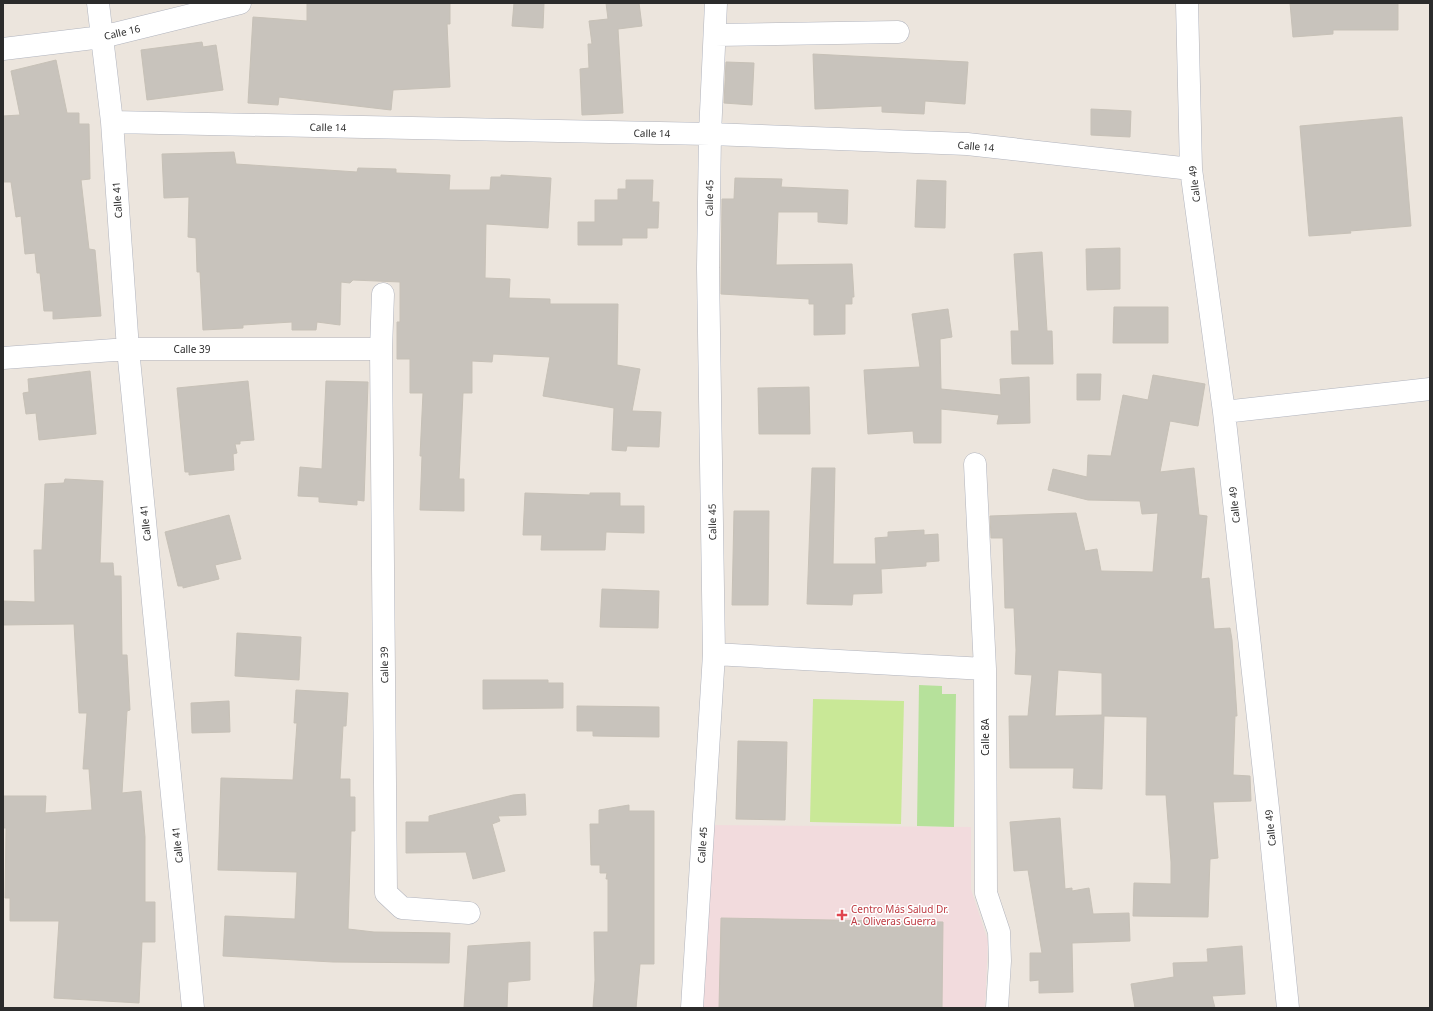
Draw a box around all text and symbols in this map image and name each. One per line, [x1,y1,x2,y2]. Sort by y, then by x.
street label: Calle 16 [103,21,142,43]
street label: Calle 14 [309,120,347,134]
street label: Calle 14 [633,126,671,140]
street label: Calle 14 [957,137,995,155]
street label: Calle 49 [1185,165,1203,203]
street label: Calle 45 [702,179,716,217]
street label: Calle 41 [109,181,125,219]
street label: Calle 39 [174,342,211,356]
street label: Calle 49 [1225,486,1243,524]
street label: Calle 45 [705,503,719,541]
street label: Calle 41 [136,504,154,542]
street label: Calle 39 [377,646,391,684]
street label: Calle 8A [978,718,992,756]
street label: Calle 49 [1261,809,1279,847]
street label: Calle 41 [168,826,186,864]
street label: Calle 45 [694,826,710,864]
place label: Centro Más Salud Dr. A. Oliveras Guerra [851,902,949,928]
marker: Centro Más Salud Dr. A. Oliveras Guerra [836,909,848,921]

